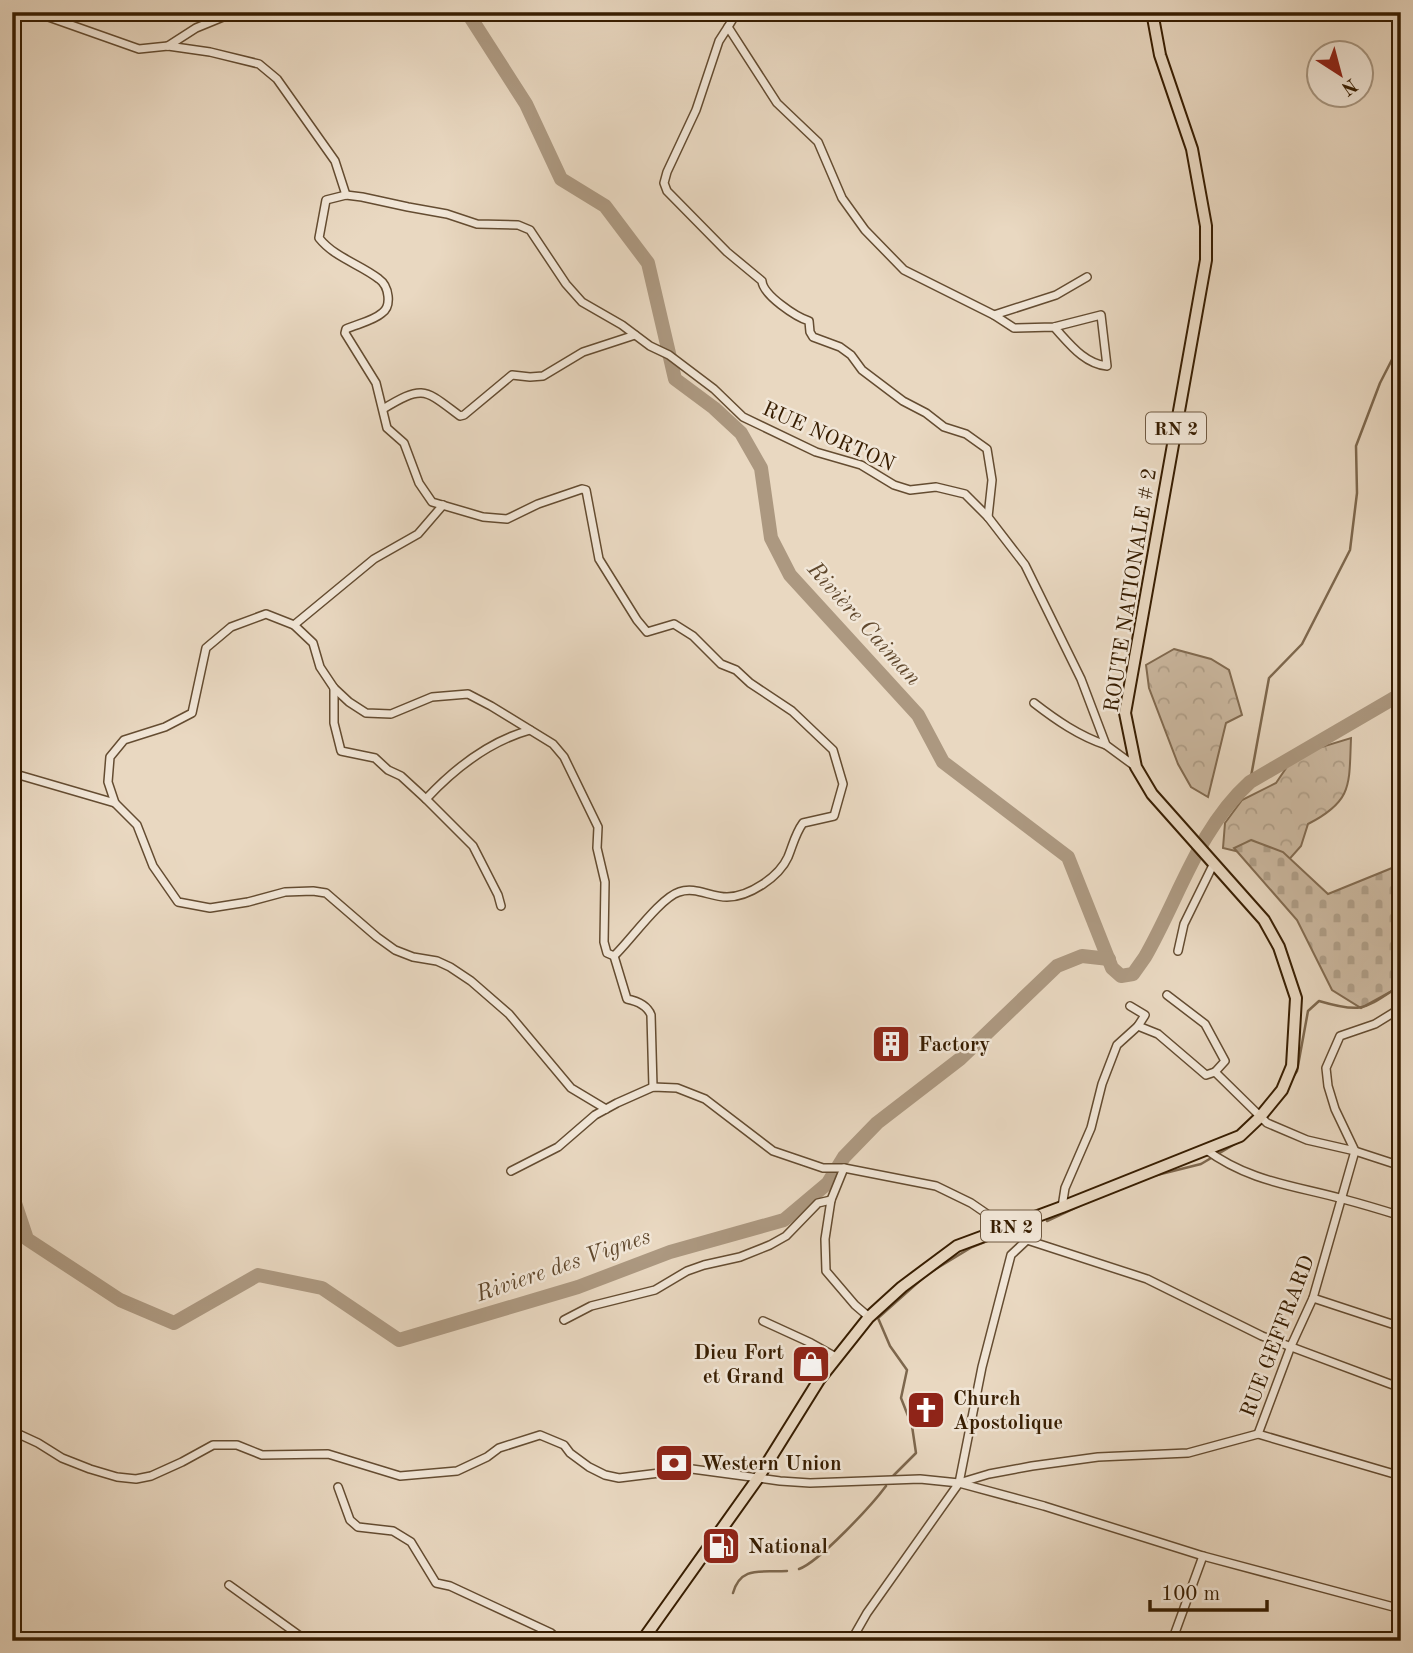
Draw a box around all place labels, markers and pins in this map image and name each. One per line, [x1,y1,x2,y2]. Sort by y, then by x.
building icon: Factory [870,1023,912,1065]
place label: Factory [918,1035,990,1056]
place label: Dieu Fort et Grand [693,1343,784,1388]
shop icon: Dieu Fort et Grand [790,1343,832,1385]
church icon: Church Apostolique [905,1389,947,1431]
place label: Church Apostolique [953,1389,1063,1434]
bank icon: Western Union [653,1442,695,1484]
place label: Western Union [701,1454,842,1475]
fuel station icon: National [700,1525,742,1567]
place label: National [748,1537,828,1558]

